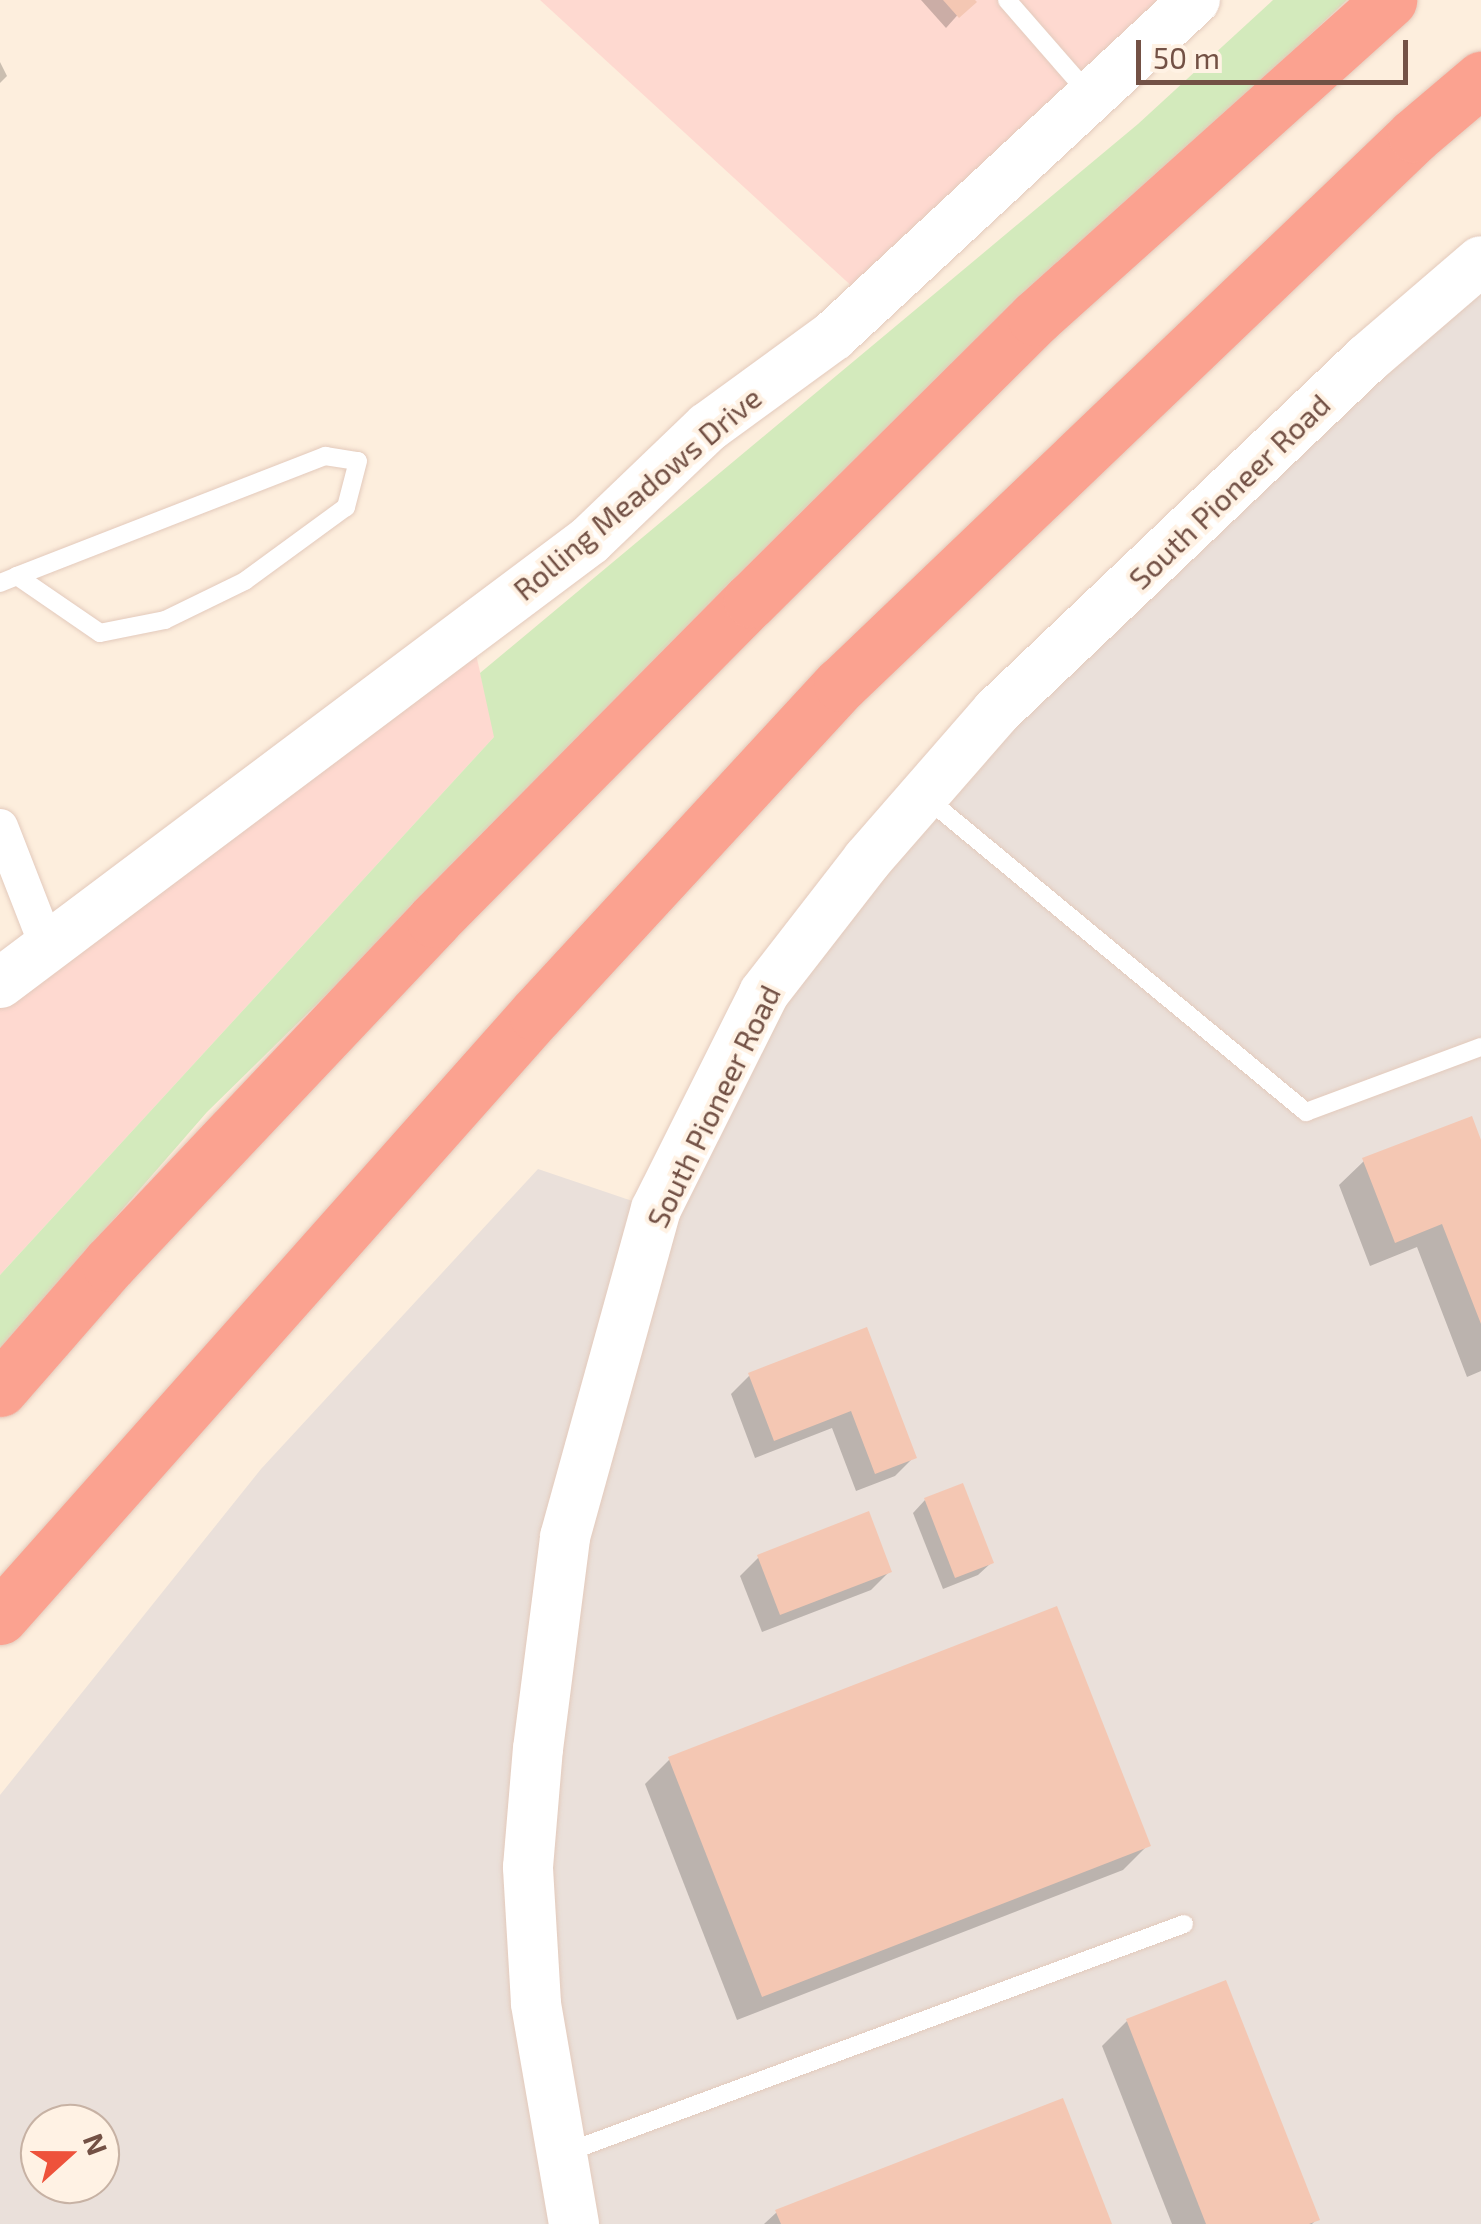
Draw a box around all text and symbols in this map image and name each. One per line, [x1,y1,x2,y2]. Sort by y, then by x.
scale bar [1141,20,1414,82]
text: 50 m [1153,39,1220,75]
street label: Rolling Meadows Drive [506,379,768,607]
street label: South Pioneer Road [1121,386,1337,596]
street label: South Pioneer Road [638,978,788,1234]
north arrow [20,2104,120,2204]
text: N [77,2128,116,2159]

